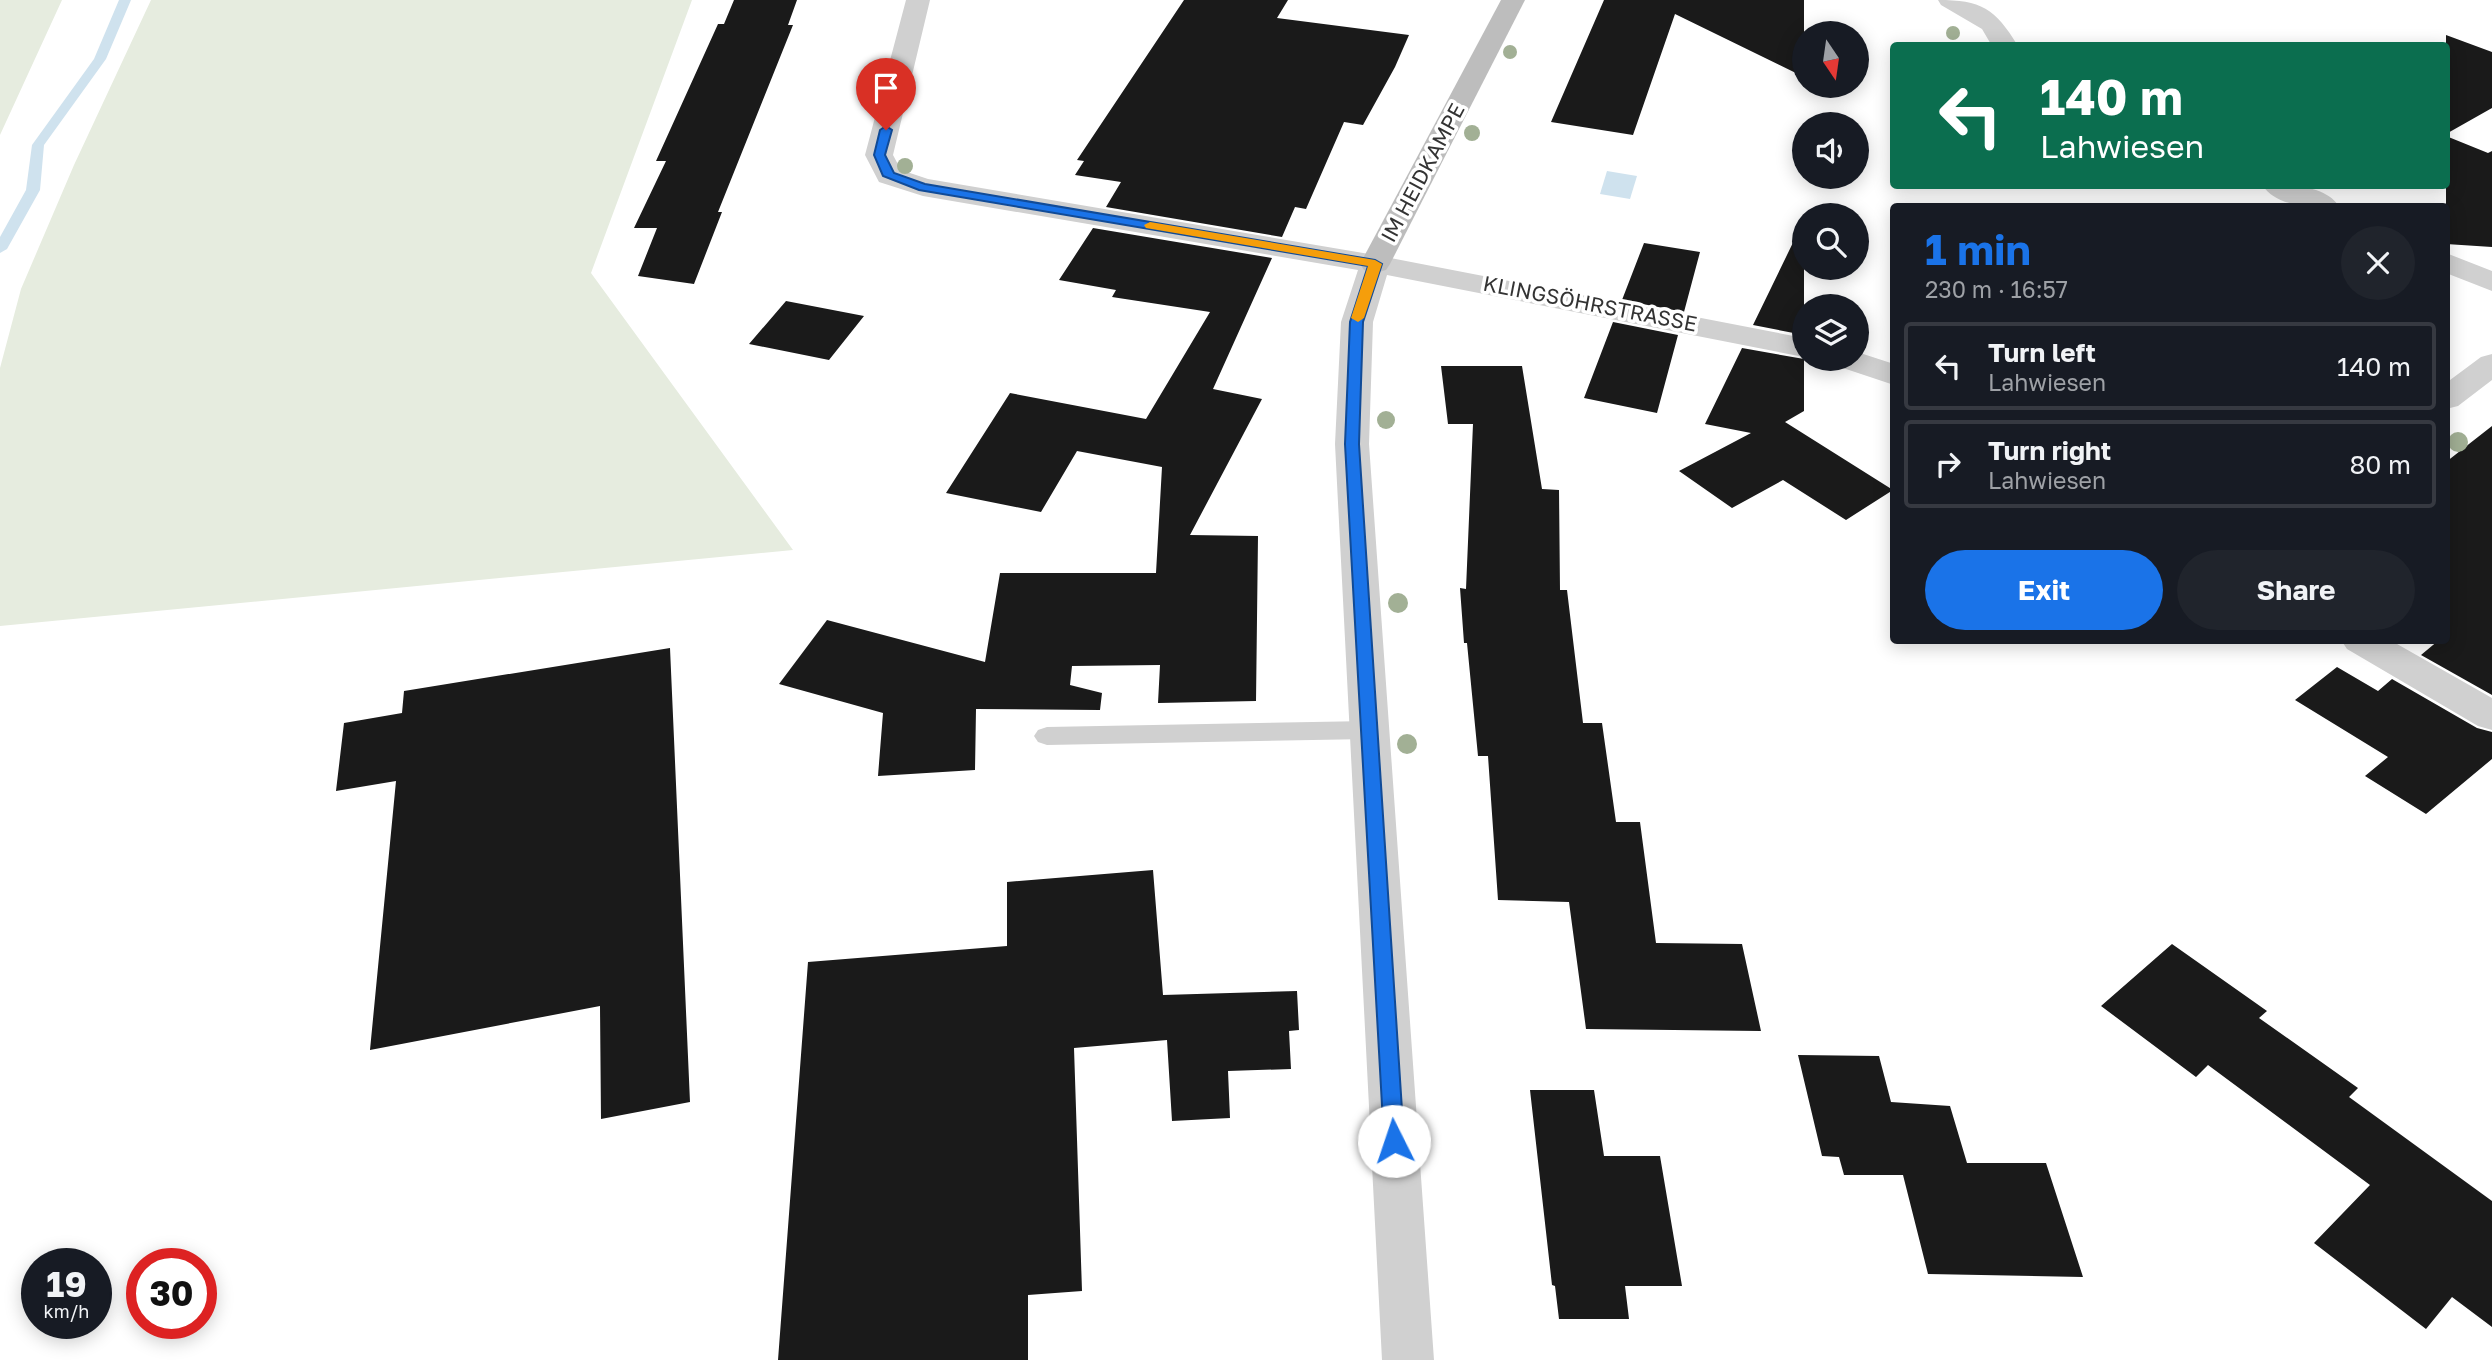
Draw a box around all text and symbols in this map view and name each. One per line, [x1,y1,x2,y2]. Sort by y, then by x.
north arrow [1792,21,1869,98]
map controls [1792,21,1869,371]
pin [856,58,916,130]
text: 140 m [2040,67,2183,126]
icon: arrive [867,69,905,107]
icon: left [1925,70,2016,161]
street label: IM HEIDKAMPE [1375,99,1470,246]
button: sound [1792,112,1869,189]
text: Lahwiesen [2040,127,2204,165]
button: search [1792,203,1869,280]
text: 1 min [1925,224,2031,274]
button: close [2341,226,2415,300]
street label: KLINGSÖHRSTRASSE [1481,270,1699,336]
text: 230 m · 16:57 [1925,275,2068,303]
button: layers [1792,294,1869,371]
text: Turn left [1988,337,2096,368]
icon: left [1929,347,1967,385]
text: 140 m [2337,351,2411,382]
text: Lahwiesen [1988,368,2106,396]
text: Turn right [1988,435,2111,466]
icon: right [1929,445,1967,483]
text: 80 m [2350,449,2411,480]
text: Lahwiesen [1988,466,2106,494]
button: Exit [1925,550,2163,630]
button: Share [2177,550,2415,630]
position arrow [1357,1104,1431,1178]
speed limit sign: 30 [126,1248,217,1339]
text: 19 [46,1263,87,1305]
text: km/h [44,1300,89,1322]

